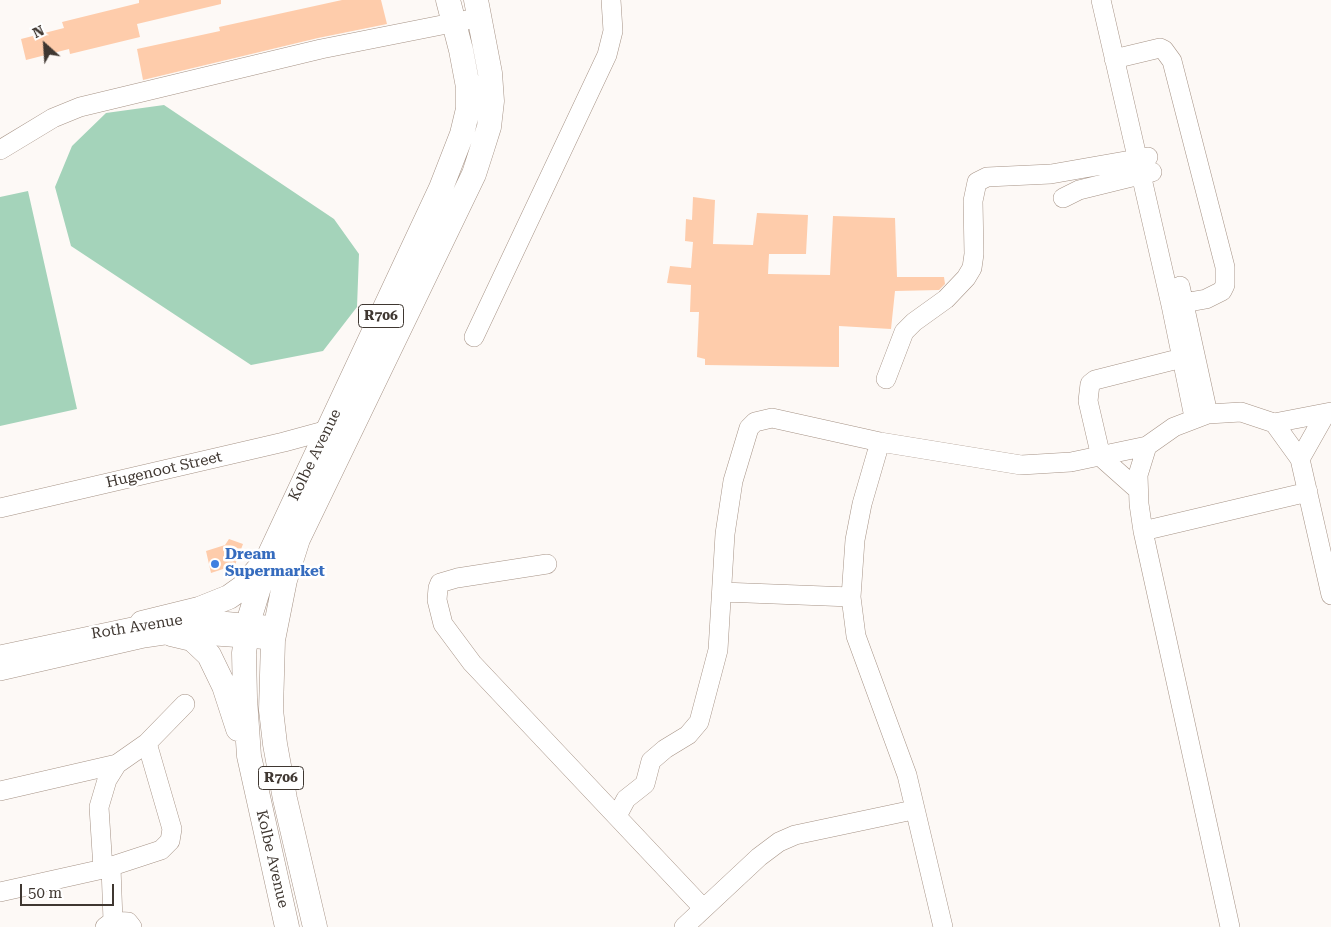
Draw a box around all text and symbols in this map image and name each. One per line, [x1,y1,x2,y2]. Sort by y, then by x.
north arrow [20,20,70,70]
text: N [30,22,47,41]
road number: R706 [358,304,404,328]
street label: Kolbe Avenue [285,406,345,504]
street label: Hugenoot Street [104,448,224,492]
place label: Dream Supermarket [225,546,325,581]
marker: Dream Supermarket [209,558,221,570]
street label: Roth Avenue [90,611,184,643]
road number: R706 [258,766,304,790]
street label: Kolbe Avenue [252,808,292,910]
scale bar [22,874,116,906]
text: 50 m [28,884,62,902]

